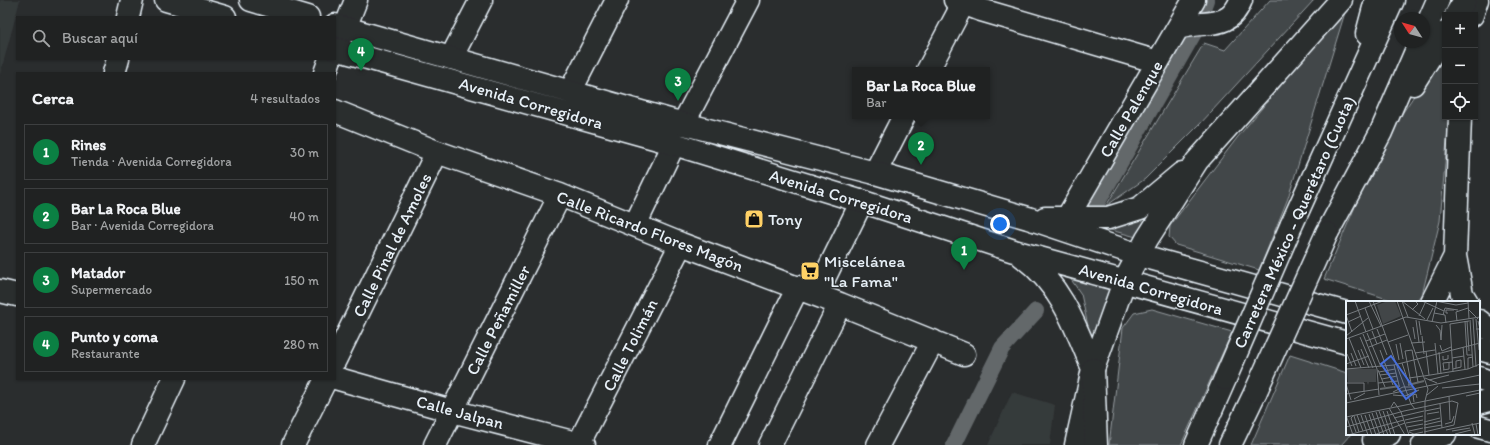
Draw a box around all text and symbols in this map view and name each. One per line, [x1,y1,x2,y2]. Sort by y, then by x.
north arrow [1394,12,1430,48]
map controls [1442,12,1478,120]
button: + [1442,12,1478,48]
search box [16,16,336,60]
icon: search [30,27,52,49]
text: Buscar aquí [62,29,138,47]
pin: 4 [348,38,374,71]
button: − [1442,48,1478,84]
street label: Calle Palenque [1095,57,1167,161]
popup [852,67,990,119]
pin: 3 [665,68,691,101]
street label: Avenida Corregidora [457,73,605,133]
text: Bar La Roca Blue [866,77,976,95]
button: locate [1442,84,1478,120]
text: Cerca [32,88,74,108]
text: 4 resultados [250,91,320,106]
street label: Carretera México - Querétaro (Cuota) [1229,93,1359,351]
text: Bar [866,95,887,110]
pin: 2 [908,132,934,165]
text: Rines [71,136,106,154]
text: 1 [43,145,49,160]
text: 30 m [290,145,319,160]
text: Tienda · Avenida Corregidora [71,154,232,169]
street label: Avenida Corregidora [767,165,915,227]
street label: Calle Pinal de Amoles [348,170,436,320]
street label: Calle Ricardo Flores Magón [554,186,747,276]
text: Bar La Roca Blue [71,200,181,218]
shop icon: Tony [743,208,765,230]
text: 2 [43,209,49,224]
text: 40 m [289,209,319,224]
place label: Tony [768,209,802,229]
your location [990,214,1010,234]
text: Bar · Avenida Corregidora [71,218,214,233]
pin: 1 [951,237,977,270]
place label: Miscelánea "La Fama" [824,251,906,291]
street label: Avenida Corregidora [1077,259,1225,319]
supermarket icon: Miscelánea "La Fama" [799,260,821,282]
street label: Calle Peñamiller [462,261,534,378]
text: Matador [71,264,125,282]
text: 3 [42,273,50,288]
text: 150 m [284,273,319,288]
text: Supermercado [71,282,152,297]
street label: Calle Tolimán [598,296,662,394]
inset map [1346,301,1480,435]
text: Punto y coma [71,328,158,346]
text: 4 [42,337,50,352]
text: 280 m [283,337,319,352]
text: Restaurante [71,346,140,361]
street label: Calle Jalpan [414,391,506,433]

